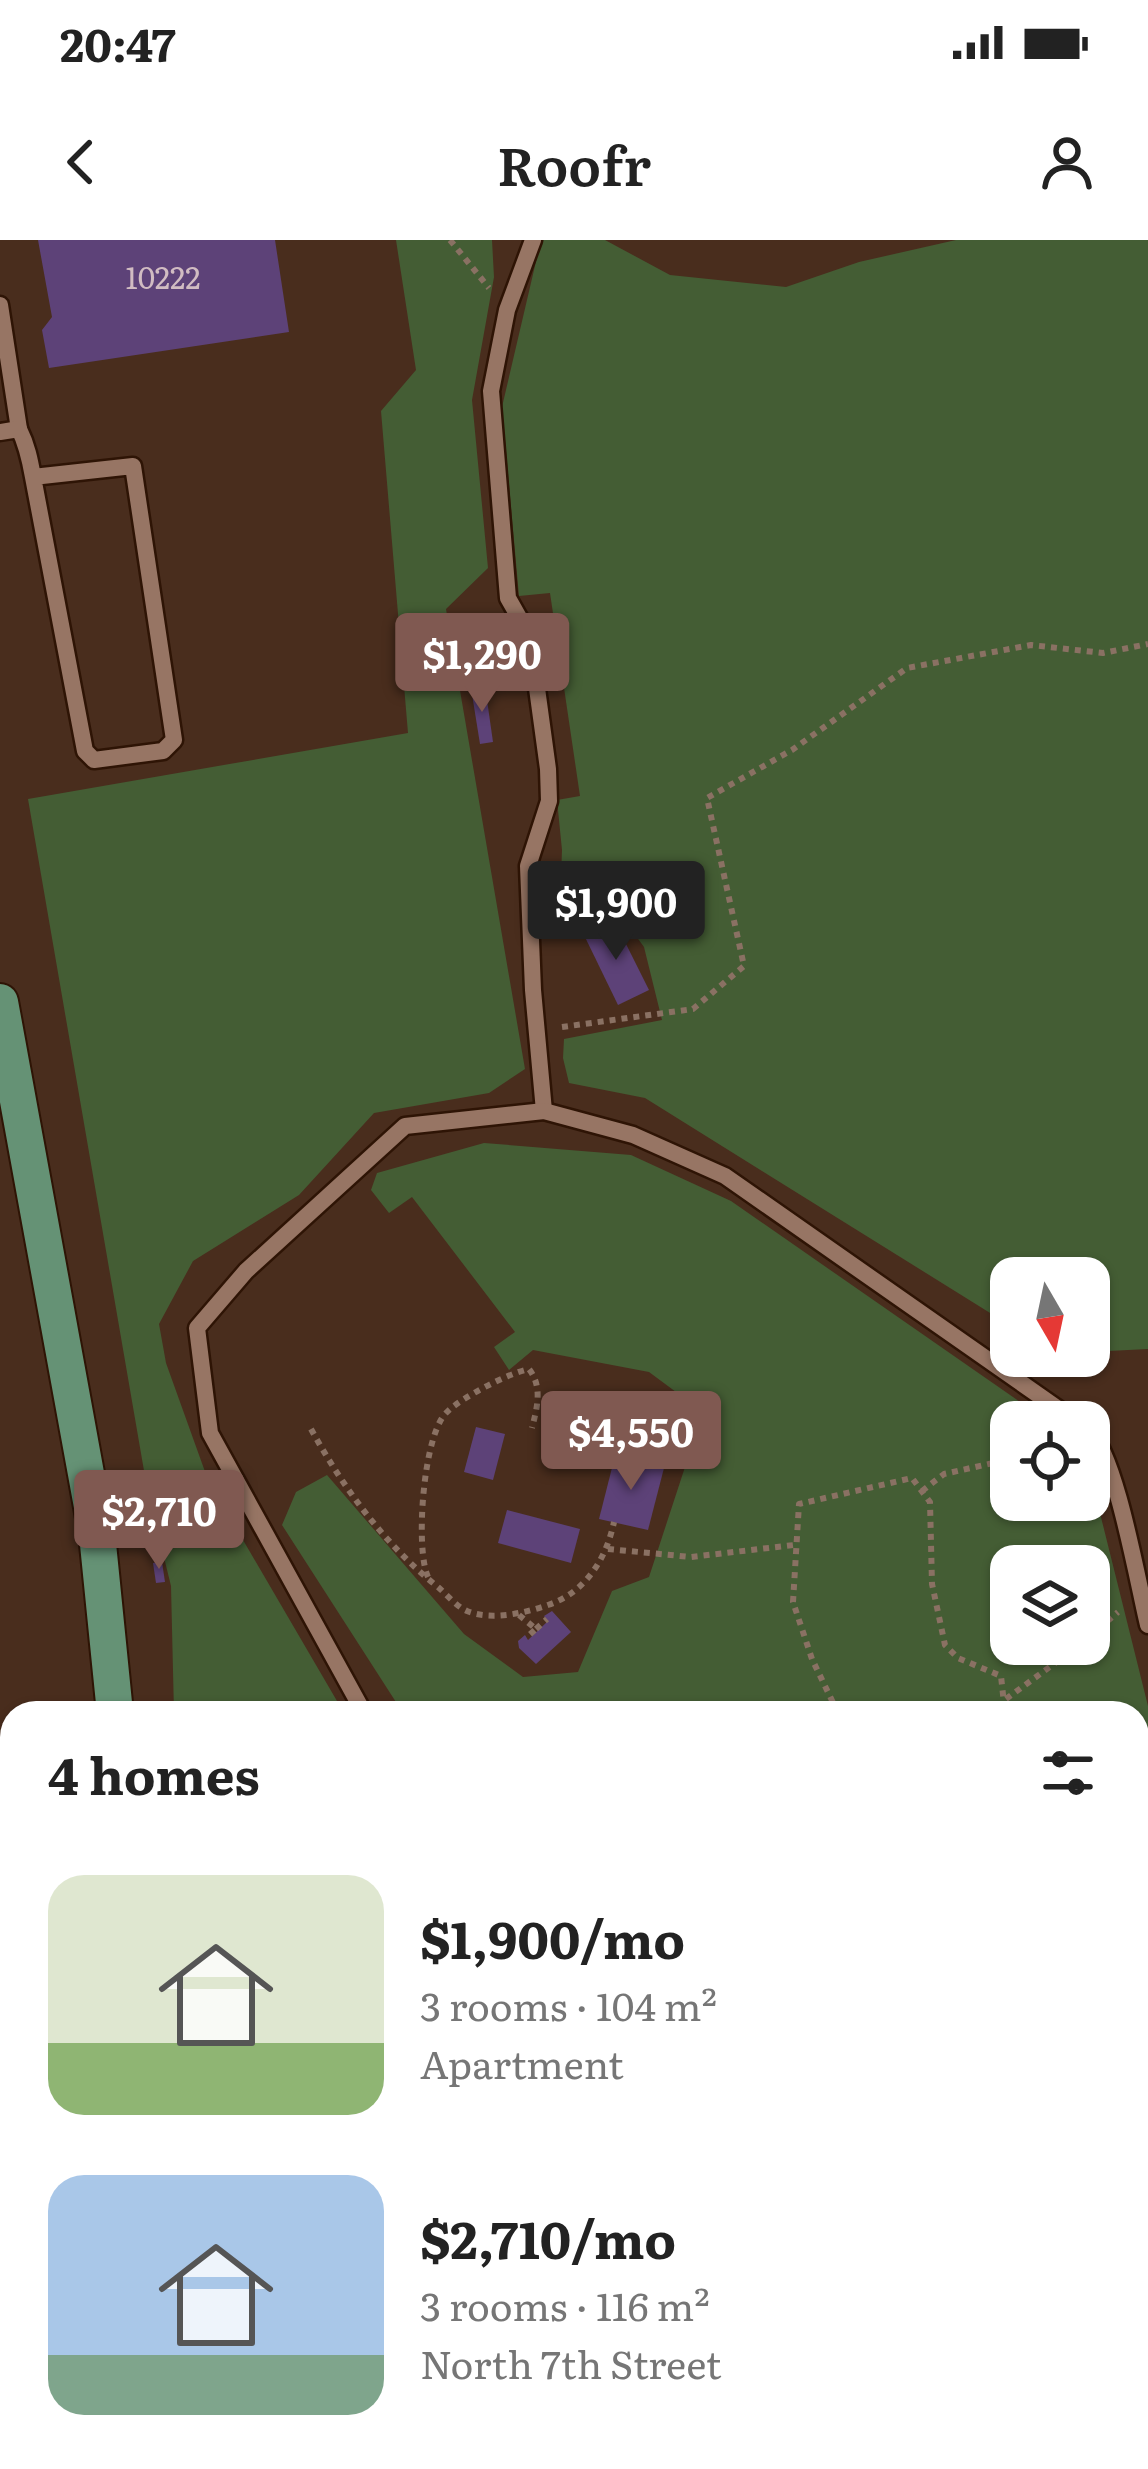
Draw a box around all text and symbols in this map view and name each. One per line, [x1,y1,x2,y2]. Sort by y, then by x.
text: 20:47 [60,9,176,76]
text: Roofr [497,122,651,203]
icon: back [48,129,114,195]
icon: person [1034,129,1100,195]
house number: 10222 [126,254,200,298]
pin: $1,290 [384,613,580,715]
text: $1,290 [422,623,542,681]
pin: $1,900 [518,861,714,963]
text: $1,900 [555,871,677,929]
north arrow [990,1257,1110,1377]
map controls [990,1257,1110,1665]
pin: $4,550 [533,1391,729,1493]
text: $4,550 [568,1401,694,1459]
button: locate [990,1401,1110,1521]
pin: $2,710 [61,1470,257,1572]
text: $2,710 [101,1480,217,1538]
button: layers [990,1545,1110,1665]
text: 4 homes [48,1735,260,1811]
icon: filters [1035,1740,1101,1806]
text: $1,900/mo [420,1899,685,1975]
icon: home [144,1923,288,2067]
text: 3 rooms · 104 m² [420,1975,717,2033]
text: Apartment [420,2033,624,2091]
text: $2,710/mo [420,2199,676,2275]
icon: home [144,2223,288,2367]
text: 3 rooms · 116 m² [420,2275,710,2333]
text: North 7th Street [420,2333,722,2391]

